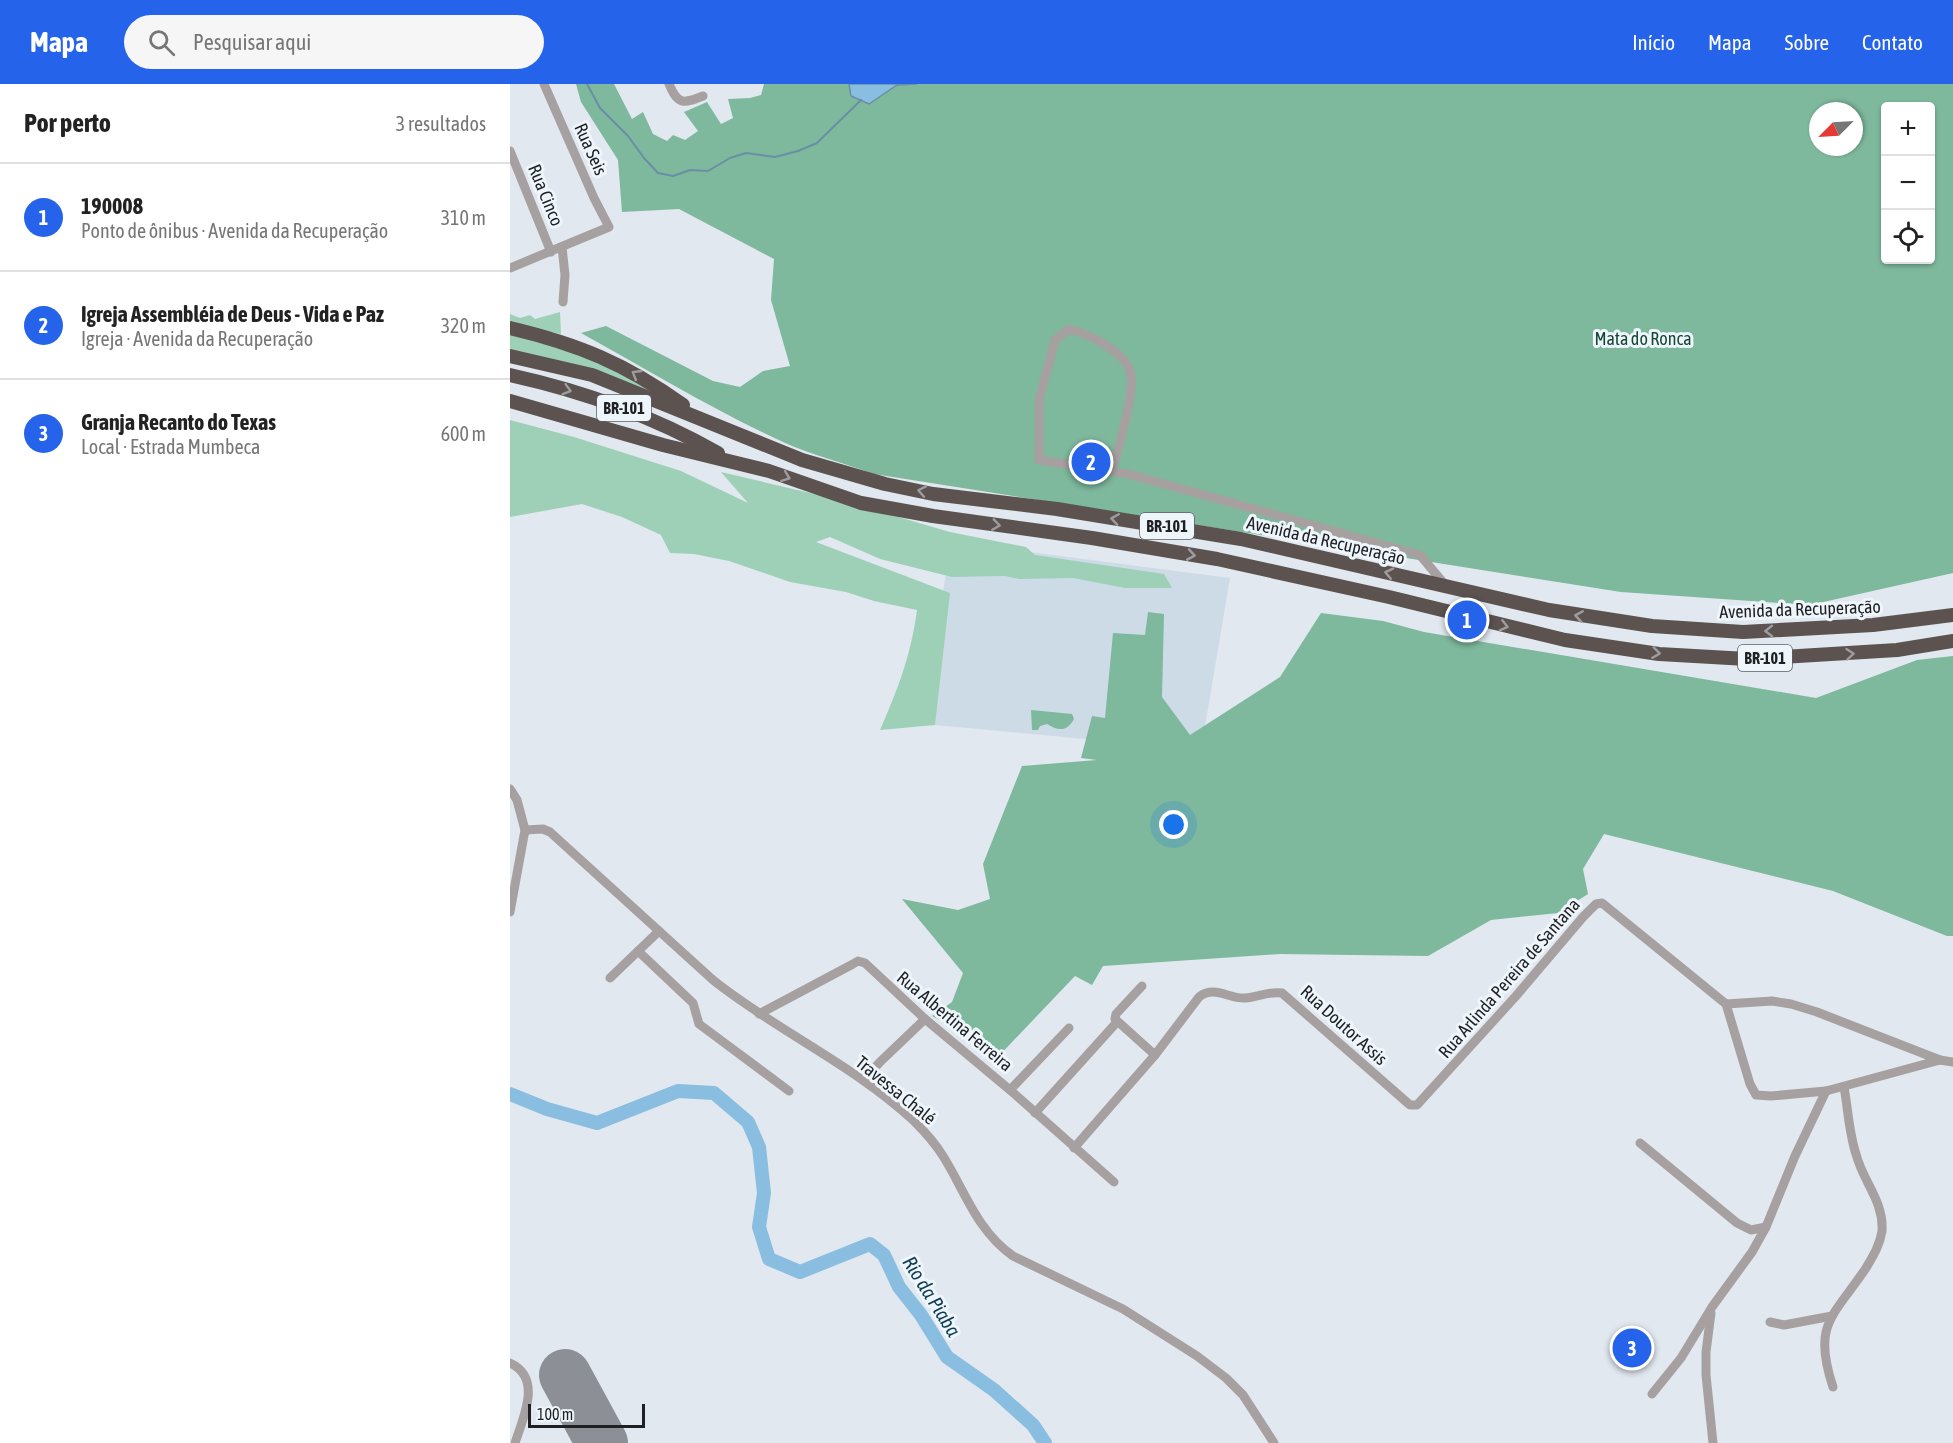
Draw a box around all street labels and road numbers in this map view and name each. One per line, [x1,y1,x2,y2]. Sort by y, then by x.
street label: Rua Seis [570,120,612,178]
street label: Rua Cinco [524,161,568,229]
road number: BR-101 [597,395,651,421]
street label: Avenida da Recuperação [1245,512,1407,568]
road number: BR-101 [1140,513,1194,539]
street label: Avenida da Recuperação [1719,596,1881,622]
road number: BR-101 [1738,645,1792,671]
street label: Rua Arlinda Pereira de Santana [1434,894,1584,1062]
street label: Rua Albertina Ferreira [893,967,1017,1075]
street label: Rua Doutor Assis [1296,981,1392,1069]
street label: Travessa Chalé [852,1051,940,1129]

